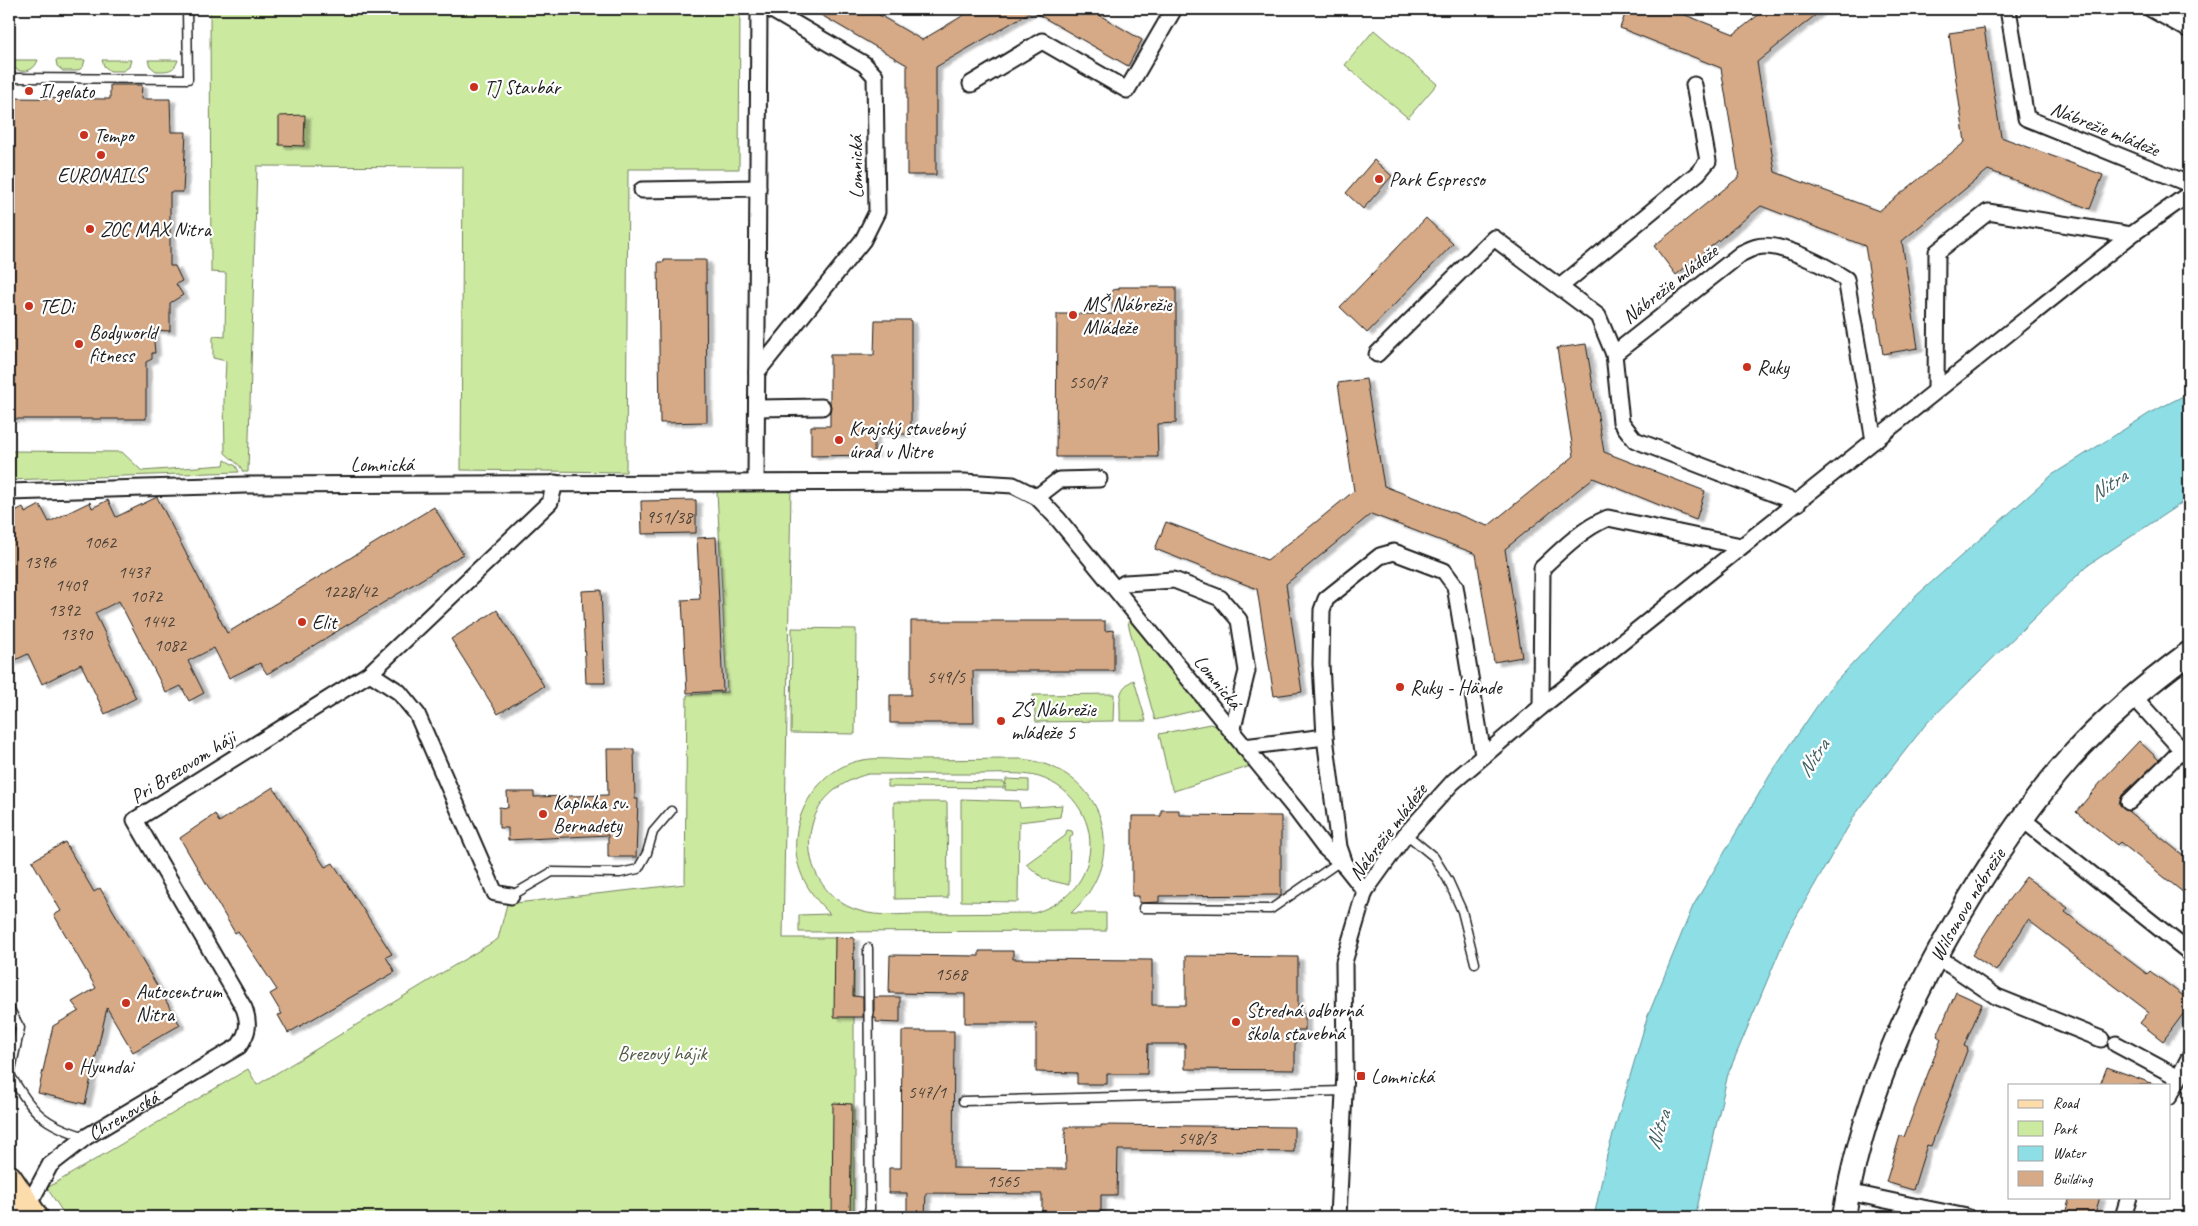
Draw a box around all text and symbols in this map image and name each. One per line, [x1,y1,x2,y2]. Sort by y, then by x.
place label: TJ Stavbár [484,75,562,100]
place label: Il gelato [39,79,95,104]
marker: TJ Stavbár [468,81,480,93]
marker: Il gelato [23,85,35,97]
street label: Nábrežie mládeže [2047,96,2164,163]
place label: Tempo [94,123,136,148]
marker: Tempo [78,129,90,141]
street label: Lomnická [843,133,869,199]
marker: EURONAILS [95,149,107,161]
place label: EURONAILS [57,163,149,188]
place label: Park Espresso [1389,167,1487,192]
marker: Park Espresso [1373,173,1385,185]
place label: ZOC MAX Nitra [100,217,213,242]
marker: ZOC MAX Nitra [84,223,96,235]
street label: Nábrežie mládeže [1617,238,1724,329]
place label: MŠ Nábrežie Mládeže [1083,292,1173,340]
place label: TEDi [39,294,76,319]
marker: TEDi [23,300,35,312]
marker: MŠ Nábrežie Mládeže [1067,309,1079,321]
place label: Bodyworld fitness [89,320,160,368]
marker: Bodyworld fitness [73,338,85,350]
place label: Ruky [1757,355,1790,380]
marker: Ruky [1741,361,1753,373]
house number: 550/7 [1069,371,1108,393]
place label: Krajský stavebný úrad v Nitre [849,416,967,464]
marker: Krajský stavebný úrad v Nitre [833,434,845,446]
street label: Lomnická [350,452,416,477]
water label: Nitra [2084,462,2134,507]
house number: 951/38 [646,506,694,528]
house number: 1062 [84,531,118,553]
house number: 1396 [24,551,57,573]
house number: 1437 [118,561,151,583]
house number: 1409 [55,574,89,596]
house number: 1228/42 [323,580,379,602]
house number: 1072 [130,585,164,607]
house number: 1392 [48,599,82,621]
house number: 1442 [142,610,176,632]
place label: Elit [312,610,339,635]
marker: Elit [296,616,308,628]
house number: 1390 [60,623,94,645]
house number: 1082 [154,634,188,656]
street label: Lomnická [1188,650,1249,716]
house number: 549/5 [927,666,966,688]
place label: Ruky - Hände [1410,675,1503,700]
marker: Ruky - Hände [1394,681,1406,693]
place label: ZŠ Nábrežie mládeže 5 [1011,697,1097,745]
marker: ZŠ Nábrežie mládeže 5 [995,715,1007,727]
street label: Pri Brezovom háji [126,724,242,809]
water label: Nitra [1791,732,1836,782]
street label: Nábrežie mládeže [1343,777,1433,885]
place label: Kaplnka sv. Bernadety [553,790,628,838]
marker: Kaplnka sv. Bernadety [537,808,549,820]
street label: Wilsonovo nábrežie [1924,842,2011,965]
house number: 1568 [935,963,969,985]
place label: Autocentrum Nitra [136,979,223,1027]
marker: Autocentrum Nitra [120,997,132,1009]
place label: Stredná odborná škola stavebná [1246,998,1365,1046]
marker: Stredná odborná škola stavebná [1230,1016,1242,1028]
park label: Brezový hájik [618,1041,708,1066]
place label: Hyundai [79,1054,135,1079]
marker: Hyundai [63,1060,75,1072]
place label: Lomnická [1371,1064,1436,1089]
marker: Lomnická [1355,1070,1367,1082]
house number: 547/1 [908,1081,947,1103]
street label: Chrenovská [83,1083,165,1146]
legend [2008,1084,2170,1198]
text: Road [2053,1094,2080,1113]
water label: Nitra [1639,1105,1677,1153]
text: Park [2053,1120,2078,1139]
house number: 548/3 [1178,1127,1218,1149]
text: Water [2053,1144,2087,1163]
house number: 1565 [987,1170,1020,1192]
text: Building [2053,1170,2093,1189]

